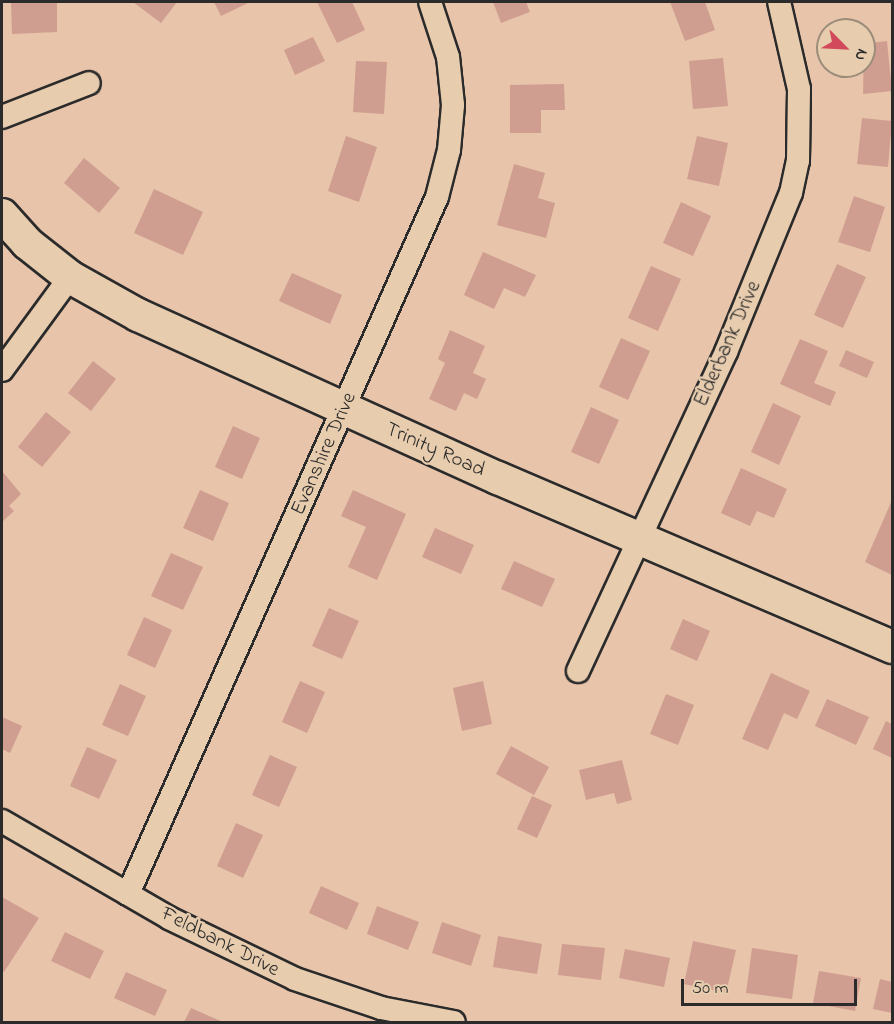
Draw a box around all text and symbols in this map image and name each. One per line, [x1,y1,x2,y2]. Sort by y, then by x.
north arrow [816,18,876,78]
text: N [847,45,874,64]
street label: Elderbank Drive [689,277,767,411]
street label: Evanshire Drive [286,389,362,519]
street label: Trinity Road [381,417,489,483]
street label: Feldbank Drive [157,901,283,983]
scale bar [684,967,860,1005]
text: 50 m [692,976,729,1002]

